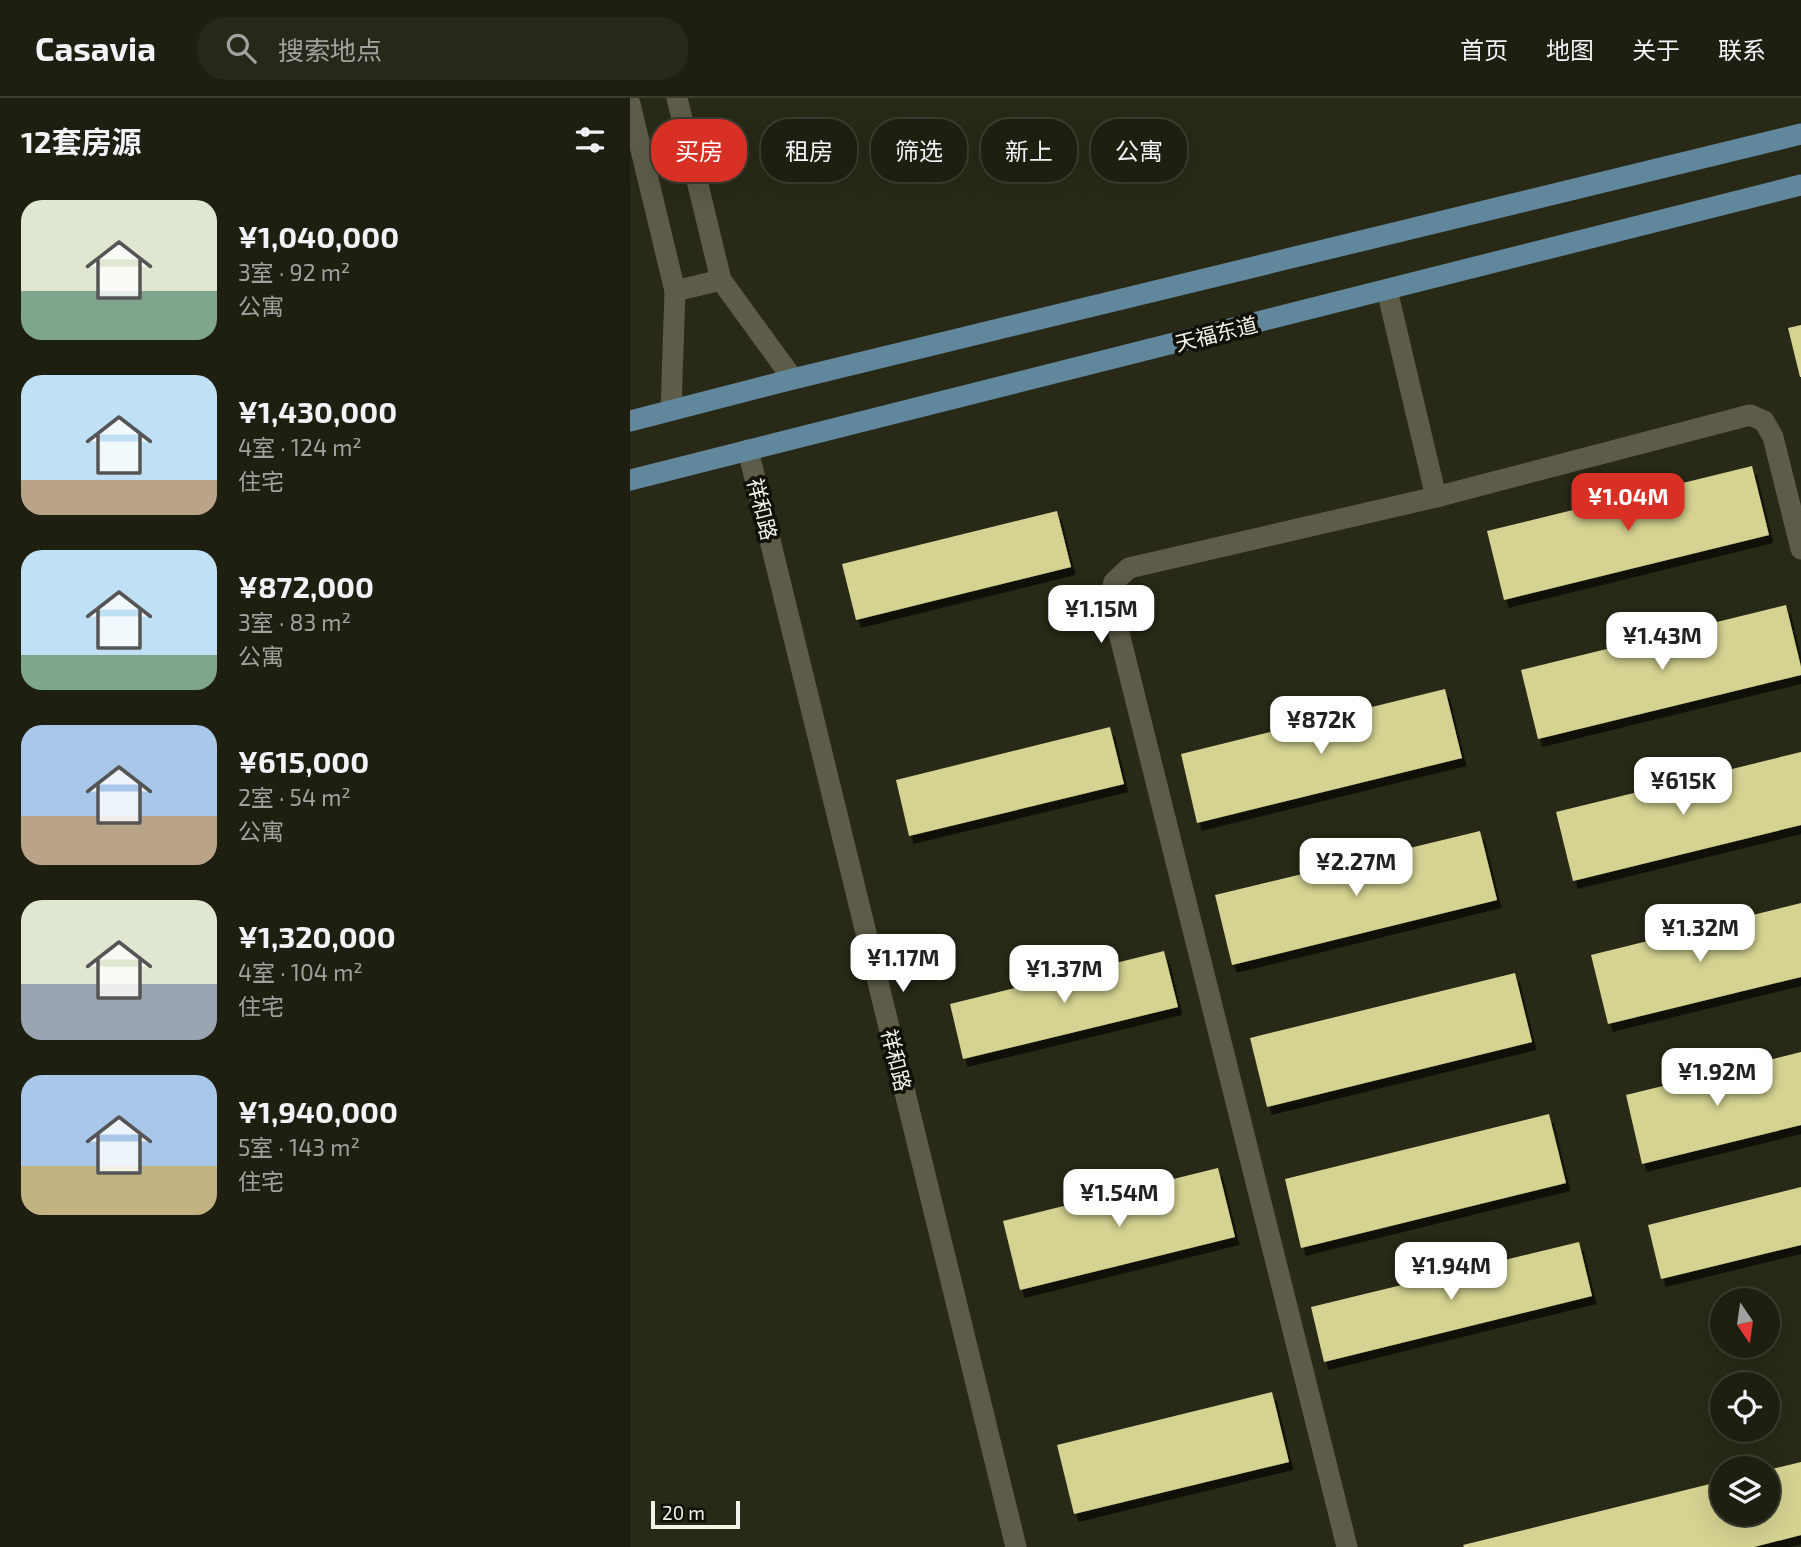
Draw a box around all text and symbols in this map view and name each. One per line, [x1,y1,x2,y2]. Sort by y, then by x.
search box [198,17,688,80]
text: Casavia [35,28,156,68]
icon: search [222,29,260,67]
text: 搜索地点 [278,34,382,65]
text: 首页 [1460,35,1508,64]
text: 地图 [1546,35,1594,64]
text: 关于 [1632,35,1680,64]
text: 联系 [1718,35,1766,64]
chip: 买房 [651,119,747,182]
chip: 租房 [761,119,857,182]
chip: 筛选 [871,119,967,182]
chip: 新上 [981,119,1077,182]
chip: 公寓 [1091,119,1187,182]
icon: filters [571,121,609,159]
text: 12套房源 [21,123,141,159]
text: ¥1,040,000 [238,218,399,254]
icon: home [77,228,161,312]
text: 3室 · 92 m² [238,258,350,286]
text: 公寓 [238,292,284,320]
street label: 天福东道 [1172,311,1260,355]
text: ¥1,430,000 [238,393,397,429]
icon: home [77,403,161,487]
text: 4室 · 124 m² [238,433,362,461]
text: 住宅 [238,467,284,495]
pin: ¥1.04M [1571,474,1685,533]
street label: 祥和路 [743,475,783,543]
text: ¥1.04M [1587,482,1669,510]
text: ¥872,000 [238,568,374,604]
icon: home [77,578,161,662]
pin: ¥1.15M [1044,586,1158,645]
text: ¥1.15M [1064,594,1138,622]
text: 3室 · 83 m² [238,608,351,636]
pin: ¥1.43M [1605,612,1719,672]
text: ¥1.43M [1622,621,1702,649]
text: 公寓 [238,642,284,670]
pin: ¥872K [1272,696,1370,756]
text: ¥872K [1286,705,1356,733]
text: ¥615,000 [238,743,369,779]
icon: home [77,753,161,837]
pin: ¥615K [1634,758,1732,817]
text: ¥615K [1650,766,1716,794]
text: 2室 · 54 m² [238,783,351,811]
text: 公寓 [238,817,284,845]
pin: ¥2.27M [1299,838,1413,898]
text: ¥2.27M [1316,847,1396,875]
pin: ¥1.32M [1643,904,1757,964]
text: ¥1.32M [1661,913,1739,941]
text: ¥1,320,000 [238,918,396,954]
icon: home [77,928,161,1012]
pin: ¥1.17M [846,934,960,994]
text: ¥1.17M [867,943,939,971]
pin: ¥1.37M [1007,946,1121,1005]
text: ¥1.37M [1025,954,1103,982]
text: 4室 · 104 m² [238,958,363,986]
text: 住宅 [238,992,284,1020]
street label: 祥和路 [877,1026,917,1094]
pin: ¥1.92M [1660,1048,1774,1108]
text: ¥1.92M [1678,1057,1756,1085]
text: ¥1,940,000 [238,1093,398,1129]
icon: home [77,1103,161,1187]
text: 5室 · 143 m² [238,1133,360,1161]
text: 住宅 [238,1167,284,1195]
pin: ¥1.54M [1062,1170,1176,1229]
text: ¥1.54M [1079,1178,1159,1206]
pin: ¥1.94M [1394,1242,1508,1302]
text: ¥1.94M [1411,1251,1491,1279]
north arrow [1710,1288,1780,1358]
map controls [1710,1288,1780,1526]
button: locate [1710,1372,1780,1442]
button: layers [1710,1456,1780,1526]
scale bar [651,1498,740,1530]
text: 20 m [662,1501,705,1524]

